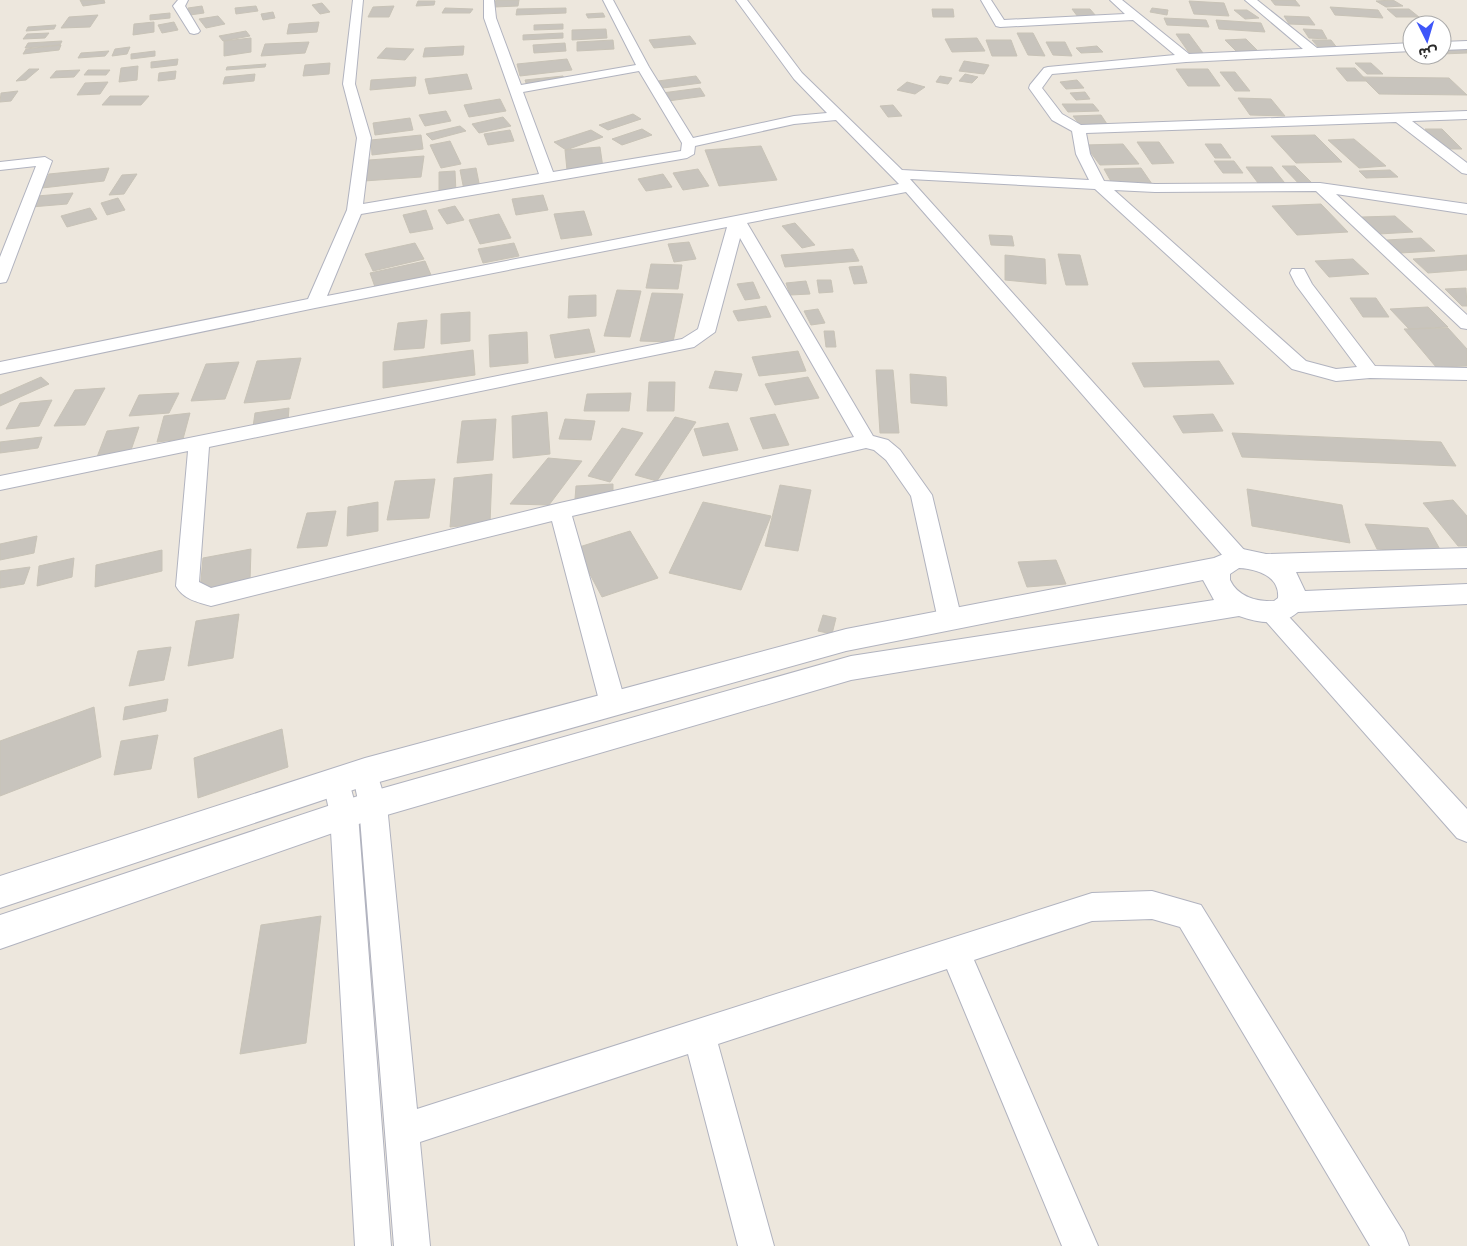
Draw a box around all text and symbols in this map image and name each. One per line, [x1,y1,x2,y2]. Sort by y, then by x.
north arrow [1402,15,1452,65]
text: ش [1418,41,1438,63]

